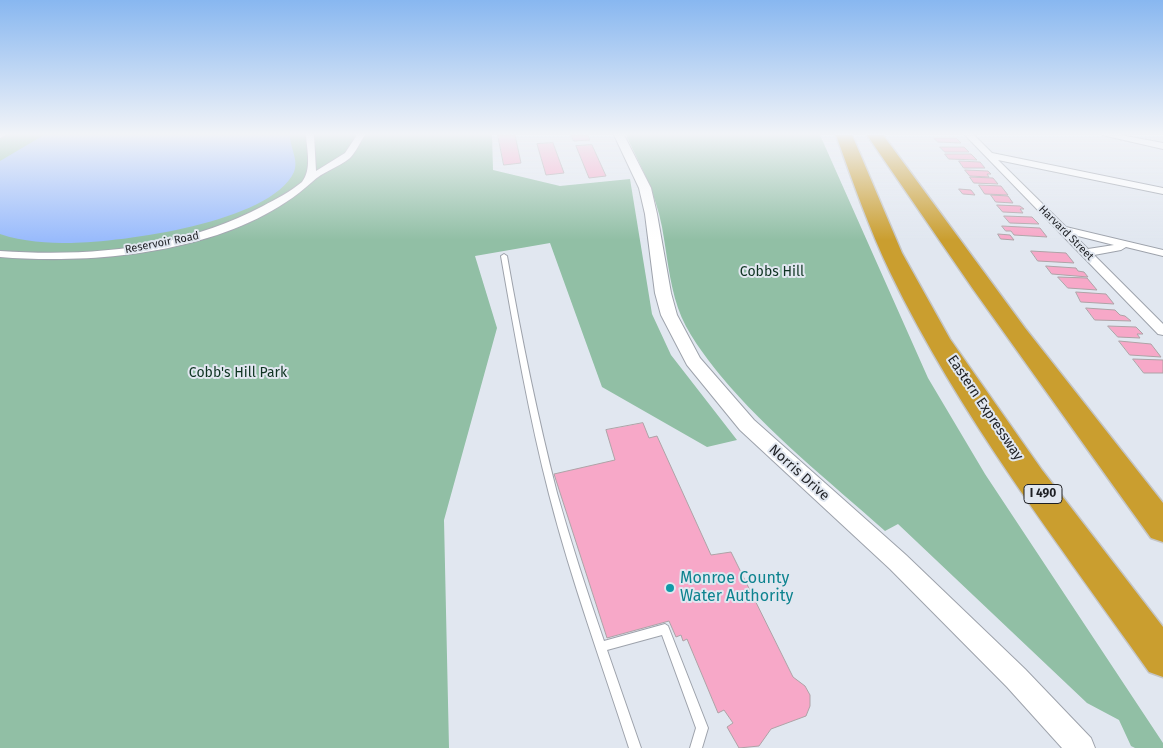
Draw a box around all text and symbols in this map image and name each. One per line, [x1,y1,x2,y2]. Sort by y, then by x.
street label: Harvard Street [1036,203,1096,263]
street label: Reservoir Road [124,229,200,257]
park label: Cobbs Hill [740,264,804,280]
street label: Eastern Expressway [944,352,1026,464]
park label: Cobb's Hill Park [189,365,287,381]
street label: Norris Drive [765,441,833,505]
road number: I 490 [1024,484,1062,504]
place label: Monroe County Water Authority [680,569,793,607]
marker: Monroe County Water Authority [664,582,676,594]

